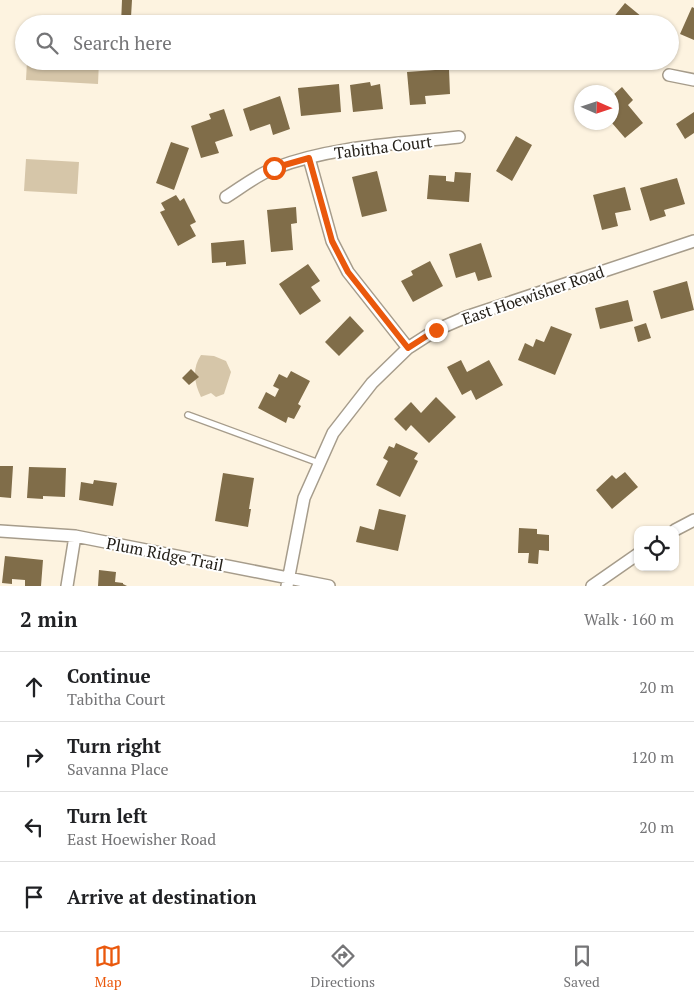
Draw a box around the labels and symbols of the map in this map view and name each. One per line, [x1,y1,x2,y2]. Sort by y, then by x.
north arrow [574,85,619,130]
street label: Tabitha Court [333,130,433,164]
route start [263,157,286,180]
street label: East Hoewisher Road [459,260,607,330]
route end [425,319,448,342]
street label: Plum Ridge Trail [105,532,226,576]

